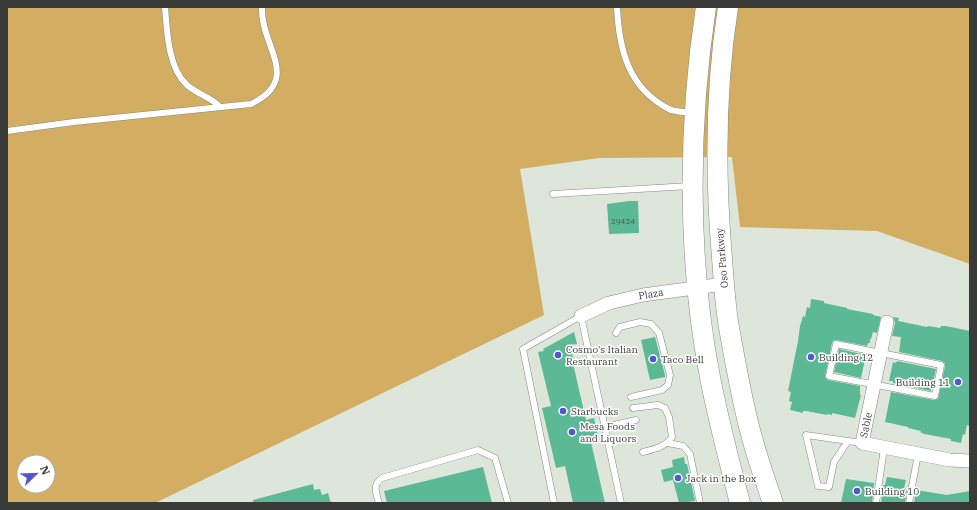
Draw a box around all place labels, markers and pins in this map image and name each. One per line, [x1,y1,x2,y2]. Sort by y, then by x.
place label: Cosmo's Italian Restaurant [566,343,639,368]
marker: Cosmo's Italian Restaurant [553,350,563,360]
place label: Building 12 [819,351,873,364]
marker: Building 12 [806,352,816,362]
place label: Taco Bell [661,353,704,366]
marker: Taco Bell [648,354,658,364]
place label: Building 11 [896,376,950,389]
marker: Building 11 [953,377,963,387]
place label: Starbucks [571,405,618,418]
marker: Starbucks [558,406,568,416]
place label: Mesa Foods and Liquors [580,420,637,445]
marker: Mesa Foods and Liquors [567,427,577,437]
place label: Jack in the Box [686,472,757,485]
marker: Jack in the Box [673,473,683,483]
place label: Building 10 [865,485,919,498]
marker: Building 10 [852,486,862,496]

